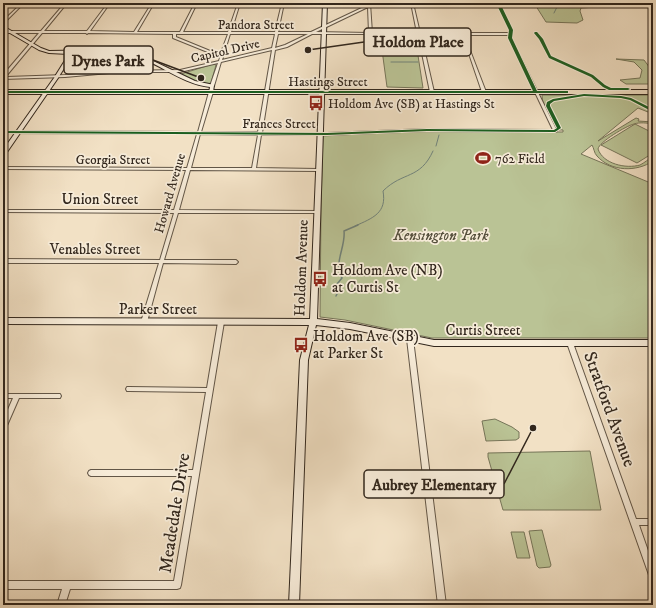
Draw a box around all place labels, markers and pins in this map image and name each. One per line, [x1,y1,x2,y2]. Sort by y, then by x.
callout: Holdom Place [364,28,471,56]
callout: Dynes Park [64,46,153,74]
bus stop icon: Holdom Ave (SB) at Hastings St [307,94,325,112]
place label: Holdom Ave (SB) at Hastings St [328,96,495,112]
sports icon: 762 Field [474,149,492,167]
place label: 762 Field [495,151,545,167]
place label: Holdom Ave (NB) at Curtis St [332,261,443,297]
bus stop icon: Holdom Ave (NB) at Curtis St [311,270,329,288]
place label: Holdom Ave (SB) at Parker St [313,327,419,363]
bus stop icon: Holdom Ave (SB) at Parker St [292,336,310,354]
callout: Aubrey Elementary [364,470,504,498]

